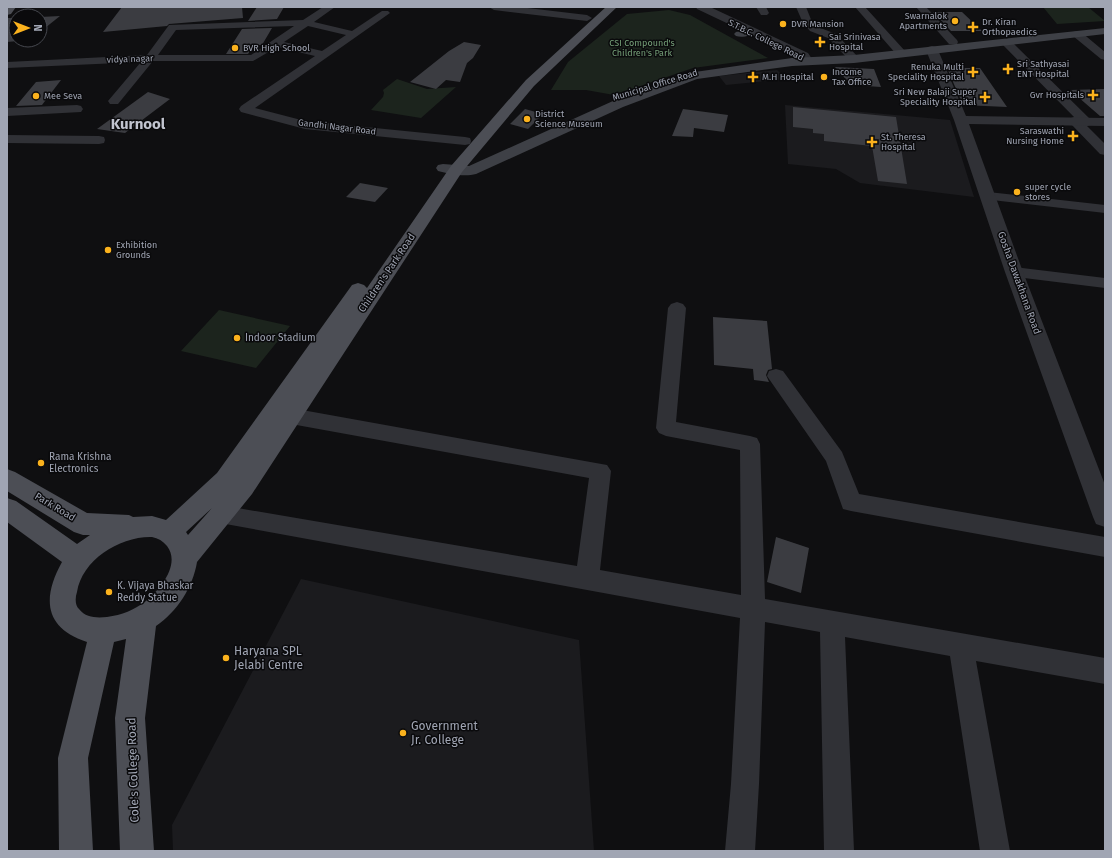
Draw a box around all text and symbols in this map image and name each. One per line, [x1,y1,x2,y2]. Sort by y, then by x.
north arrow [8,8,48,48]
place label: Swarnalok Apartments [900,11,947,31]
marker: Swarnalok Apartments [950,16,960,26]
street label: S.T.B.C. College Road [727,17,805,63]
place label: Dr. Kiran Orthopaedics [982,17,1037,37]
marker: DVR Mansion [778,19,788,29]
place label: DVR Mansion [791,19,844,29]
marker: Dr. Kiran Orthopaedics [967,21,979,33]
text: N [31,24,44,32]
place label: Sai Srinivasa Hospital [829,32,881,52]
marker: Sai Srinivasa Hospital [814,36,826,48]
park label: CSI Compound's Children's Park [609,38,675,58]
marker: BVR High School [230,43,240,53]
place label: BVR High School [243,43,310,53]
street label: vidya nagar [106,53,154,65]
place label: Sri Sathyasai ENT Hospital [1017,59,1069,79]
place label: Renuka Multi Speciality Hospital [888,62,964,82]
marker: Sri Sathyasai ENT Hospital [1002,63,1014,75]
marker: Renuka Multi Speciality Hospital [967,66,979,78]
street label: Municipal Office Road [611,67,699,103]
place label: Income Tax Office [832,67,871,87]
marker: M.H Hospital [747,71,759,83]
place label: M.H Hospital [762,72,814,82]
marker: Income Tax Office [819,72,829,82]
place label: Sri New Balaji Super Speciality Hospital [894,87,977,107]
marker: Gvr Hospitals [1087,89,1099,101]
place label: Gvr Hospitals [1030,90,1084,100]
marker: Mee Seva [31,91,41,101]
place label: Mee Seva [44,91,82,101]
marker: Sri New Balaji Super Speciality Hospital [979,91,991,103]
place label: District Science Museum [535,109,603,129]
marker: District Science Museum [522,114,532,124]
district label: Kurnool [111,115,166,133]
street label: Gandhi Nagar Road [297,117,377,137]
place label: Saraswathi Nursing Home [1006,126,1064,146]
marker: Saraswathi Nursing Home [1067,130,1079,142]
place label: St. Theresa Hospital [881,132,926,152]
marker: St. Theresa Hospital [866,136,878,148]
place label: super cycle stores [1025,182,1071,202]
marker: super cycle stores [1012,187,1022,197]
street label: Gosha Dawakhana Road [995,230,1043,336]
street label: Children's Park Road [356,231,418,315]
place label: Exhibition Grounds [116,240,157,260]
marker: Exhibition Grounds [103,245,113,255]
place label: Indoor Stadium [245,332,316,344]
marker: Indoor Stadium [232,333,242,343]
place label: Rama Krishna Electronics [49,451,111,475]
marker: Rama Krishna Electronics [36,458,46,468]
street label: Park Road [32,490,78,524]
place label: K. Vijaya Bhaskar Reddy Statue [117,580,194,604]
marker: K. Vijaya Bhaskar Reddy Statue [104,587,114,597]
place label: Haryana SPL Jelabi Centre [234,644,303,672]
marker: Haryana SPL Jelabi Centre [221,653,231,663]
street label: Cole's College Road [124,717,142,823]
place label: Government Jr. College [411,719,478,747]
marker: Government Jr. College [398,728,408,738]

